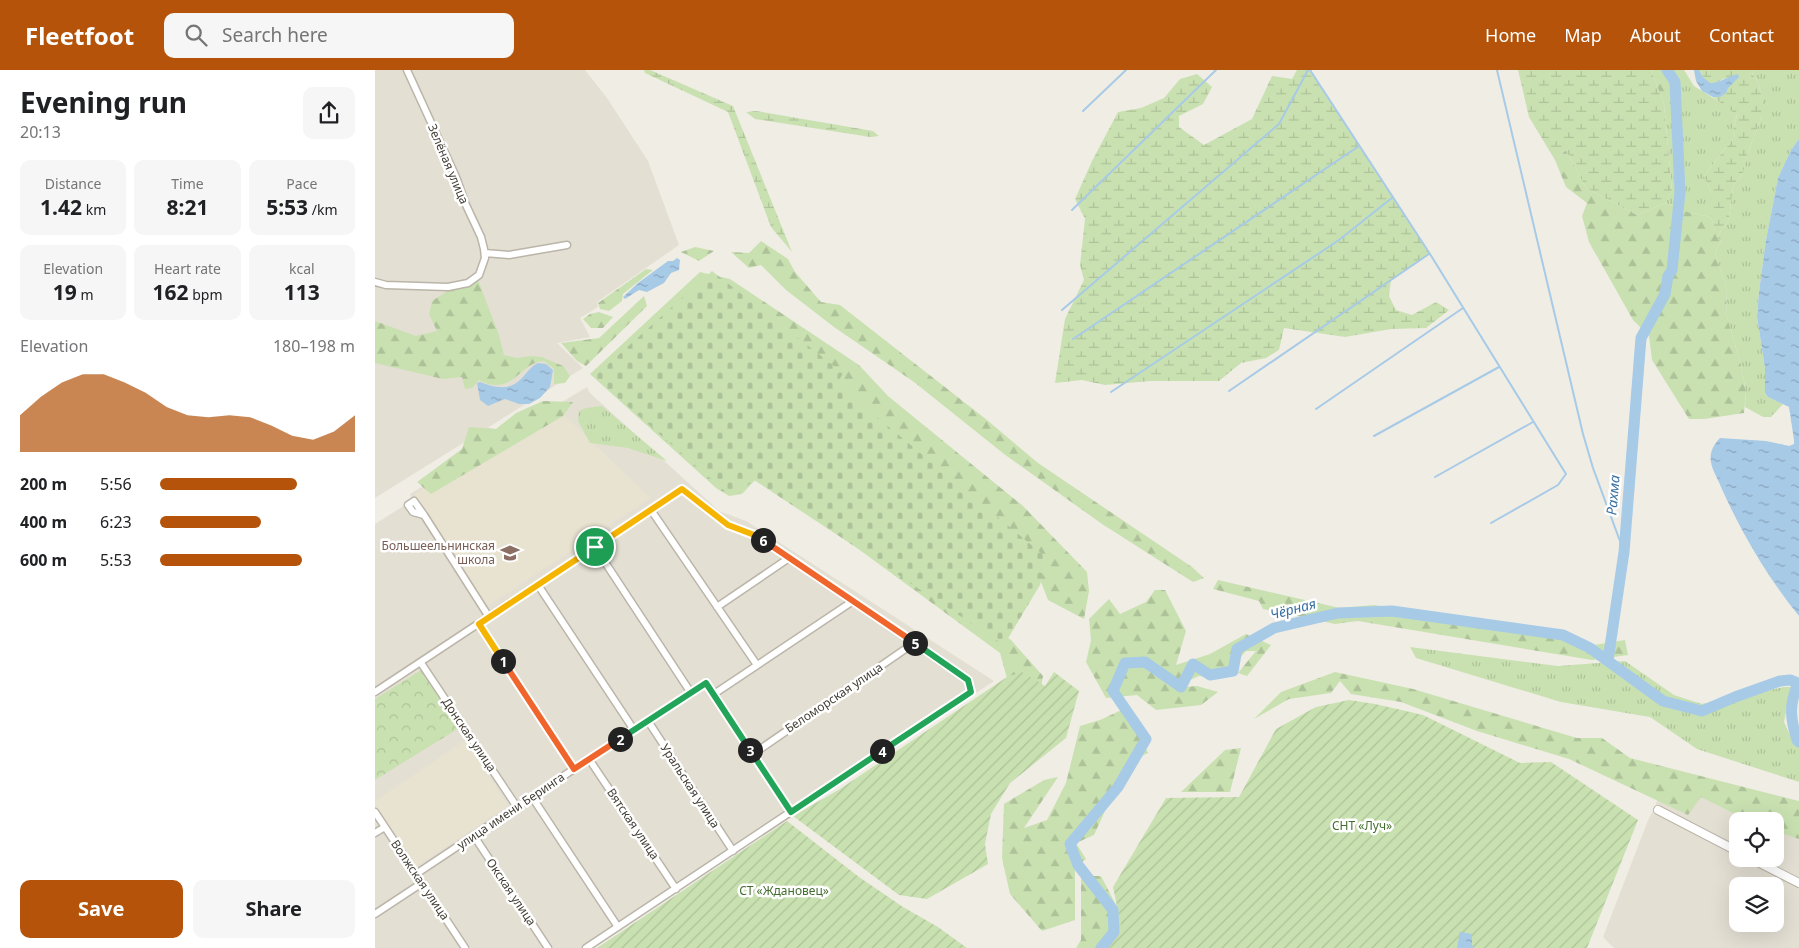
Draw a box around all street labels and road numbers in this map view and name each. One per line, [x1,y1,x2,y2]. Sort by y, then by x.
street label: Зелёная улица [424,121,473,206]
street label: Беломорская улица [781,659,886,737]
street label: Донская улица [438,694,501,775]
street label: Уральская улица [657,740,724,831]
street label: улица имени Беринга [454,768,568,853]
street label: Вятская улица [603,785,664,863]
street label: Волжская улица [387,836,454,923]
street label: Окская улица [483,855,540,929]

